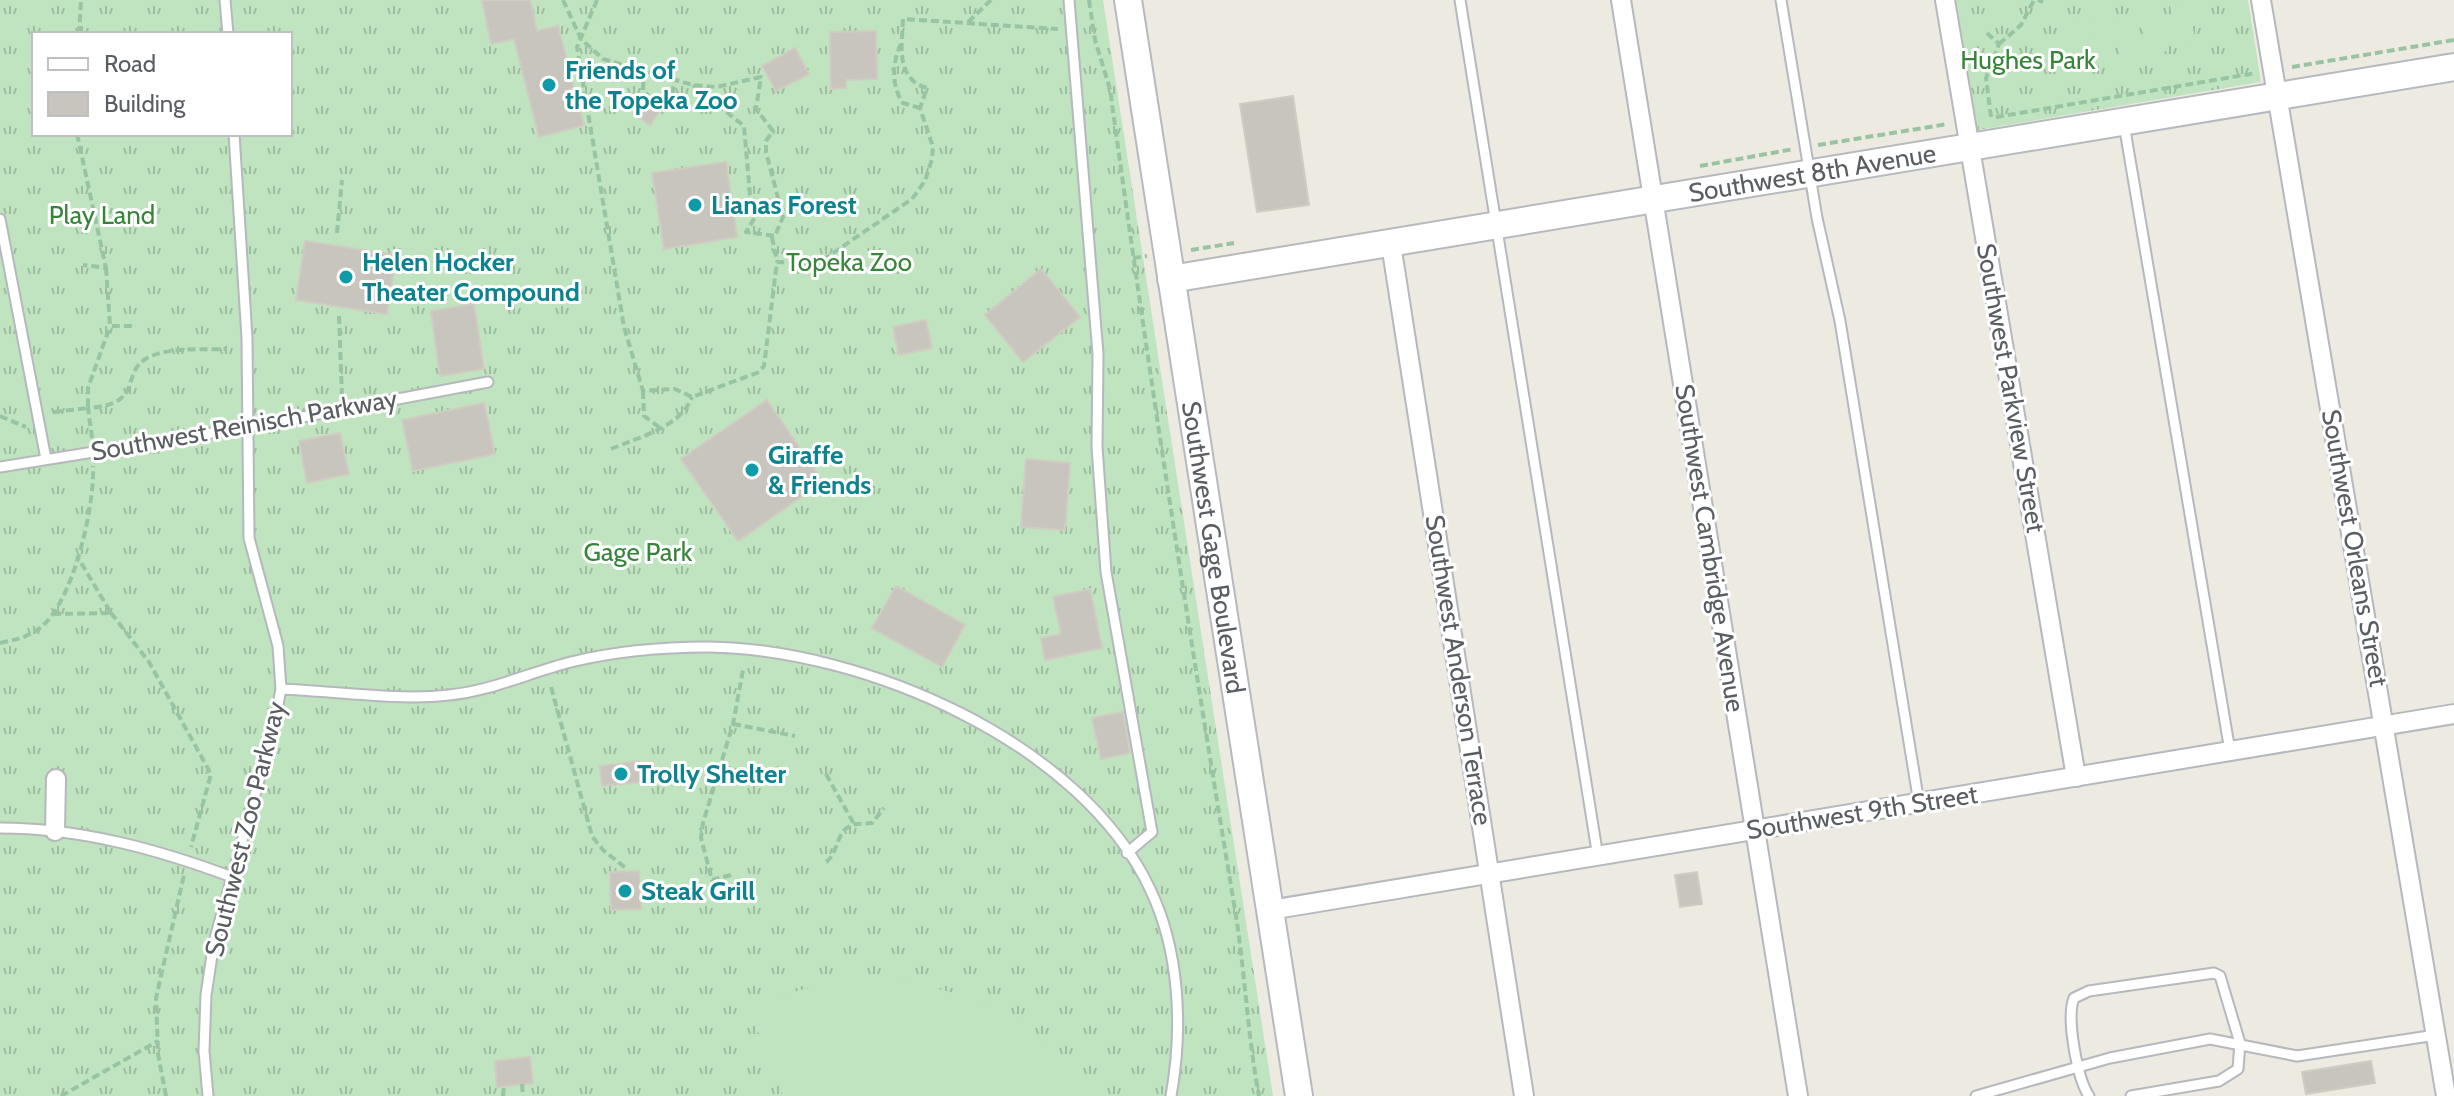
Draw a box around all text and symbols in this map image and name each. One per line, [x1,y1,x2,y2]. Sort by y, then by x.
legend [32,32,292,136]
park label: Hughes Park [1960,44,2096,76]
text: Road [104,49,156,78]
place label: Friends of the Topeka Zoo [565,54,738,116]
marker: Friends of the Topeka Zoo [540,76,558,94]
text: Building [104,89,186,118]
street label: Southwest 8th Avenue [1686,137,1938,209]
place label: Lianas Forest [711,189,857,221]
marker: Lianas Forest [686,196,704,214]
park label: Play Land [49,199,155,231]
street label: Southwest Parkview Street [1970,241,2052,535]
place label: Helen Hocker Theater Compound [362,246,580,308]
park label: Topeka Zoo [786,246,912,278]
marker: Helen Hocker Theater Compound [337,268,355,286]
street label: Southwest Reinisch Parkway [88,382,400,468]
street label: Southwest Cambridge Avenue [1668,382,1752,714]
street label: Southwest Gage Boulevard [1175,399,1252,696]
street label: Southwest Orleans Street [2315,407,2395,689]
place label: Giraffe & Friends [768,439,871,501]
marker: Giraffe & Friends [743,461,761,479]
street label: Southwest Anderson Terrace [1419,512,1499,828]
park label: Gage Park [584,536,693,568]
street label: Southwest Zoo Parkway [198,698,292,960]
place label: Trolly Shelter [637,758,786,790]
marker: Trolly Shelter [612,765,630,783]
street label: Southwest 9th Street [1744,778,1980,846]
place label: Steak Grill [641,875,755,907]
marker: Steak Grill [616,882,634,900]

